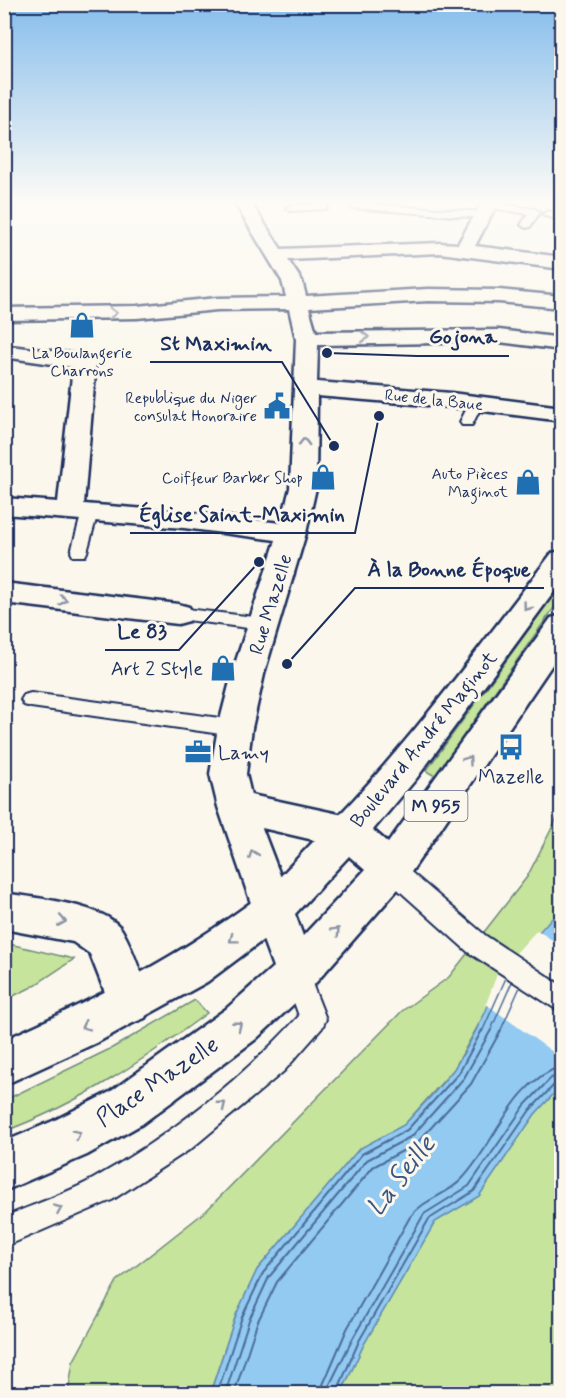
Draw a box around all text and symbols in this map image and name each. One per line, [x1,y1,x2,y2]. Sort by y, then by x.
one-way arrow [109,306,118,319]
shop icon: La Boulangerie Charrons [67,310,97,340]
callout: Gojona [417,317,509,356]
callout: St Maximin [150,323,282,362]
text: Gojona [429,323,498,351]
text: St Maximin [160,330,272,358]
one-way arrow [361,331,370,344]
place label: La Boulangerie Charrons [32,343,132,382]
street label: Rue de la Baue [384,385,484,416]
place label: Republique du Niger consulat Honoraire [125,388,257,427]
public building icon: Republique du Niger consulat Honoraire [262,391,292,421]
one-way arrow [298,438,311,447]
shop icon: Coiffeur Barber Shop [308,462,338,492]
place label: Auto Pièces Maginot [431,464,509,504]
shop icon: Auto Pièces Maginot [513,467,543,497]
place label: Coiffeur Barber Shop [162,468,303,489]
callout: Église Saint-Maximin [130,494,355,533]
text: Église Saint-Maximin [139,501,345,529]
callout: À la Bonne Époque [355,549,544,588]
street label: Rue Mazelle [243,551,300,658]
text: À la Bonne Époque [367,556,531,584]
one-way arrow [58,593,67,606]
one-way arrow [523,600,534,611]
callout: Le 83 [105,611,179,650]
text: Le 83 [117,618,167,646]
street label: Boulevard André Maginot [344,646,506,835]
shop icon: Art 2 Style [208,653,238,683]
place label: Art 2 Style [111,656,203,683]
bus stop icon: Mazelle [496,732,526,762]
office icon: Lamy [183,737,213,767]
place label: Lamy [218,740,269,767]
one-way arrow [461,756,472,767]
place label: Mazelle [478,764,544,791]
road number: M 955 [404,791,468,821]
one-way arrow [247,849,260,860]
one-way arrow [57,914,67,927]
one-way arrow [329,927,340,938]
one-way arrow [229,932,240,943]
one-way arrow [81,1018,92,1030]
one-way arrow [231,1022,242,1033]
street label: Place Mazelle [90,1030,225,1135]
one-way arrow [215,1101,226,1112]
water label: La Seille [359,1128,444,1223]
one-way arrow [70,1130,81,1141]
one-way arrow [52,1204,63,1216]

